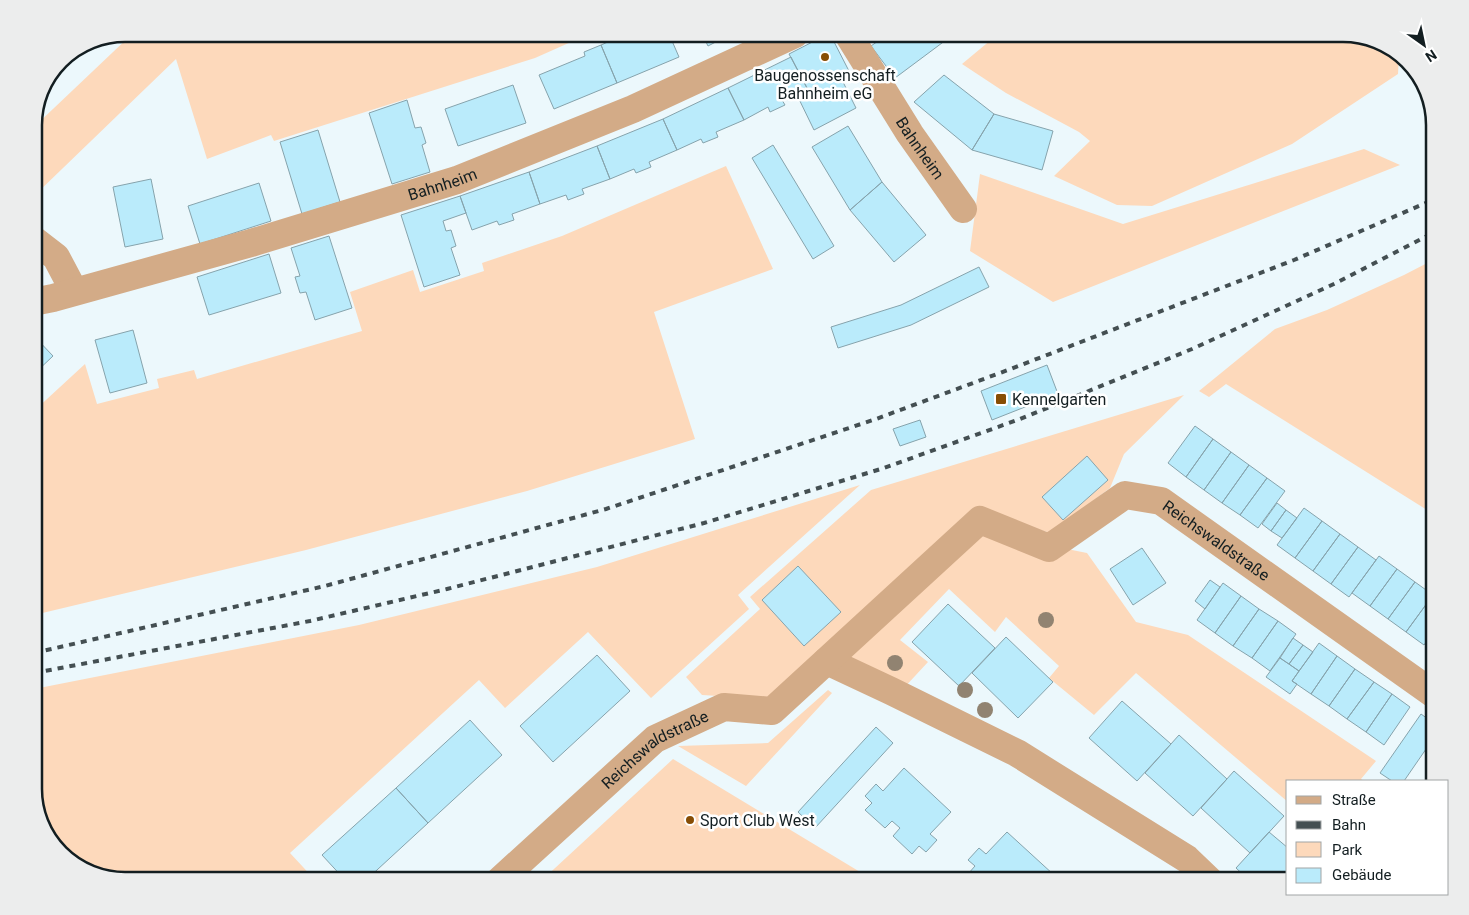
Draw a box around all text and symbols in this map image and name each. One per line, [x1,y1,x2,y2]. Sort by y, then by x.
north arrow [1399,20,1449,70]
text: N [1423,46,1440,65]
marker: Baugenossenschaft Bahnheim eG [819,51,831,63]
place label: Baugenossenschaft Bahnheim eG [754,66,896,103]
street label: Bahnheim [892,113,948,183]
street label: Bahnheim [405,164,480,204]
place label: Kennelgarten [1012,390,1106,409]
marker: Kennelgarten [994,392,1008,406]
street label: Reichswaldstraße [1159,496,1274,585]
street label: Reichswaldstraße [597,706,711,793]
legend [1286,780,1449,895]
text: Straße [1332,791,1376,809]
place label: Sport Club West [700,811,815,830]
marker: Sport Club West [684,814,696,826]
text: Bahn [1332,816,1366,834]
text: Park [1332,841,1363,859]
text: Gebäude [1332,866,1391,884]

